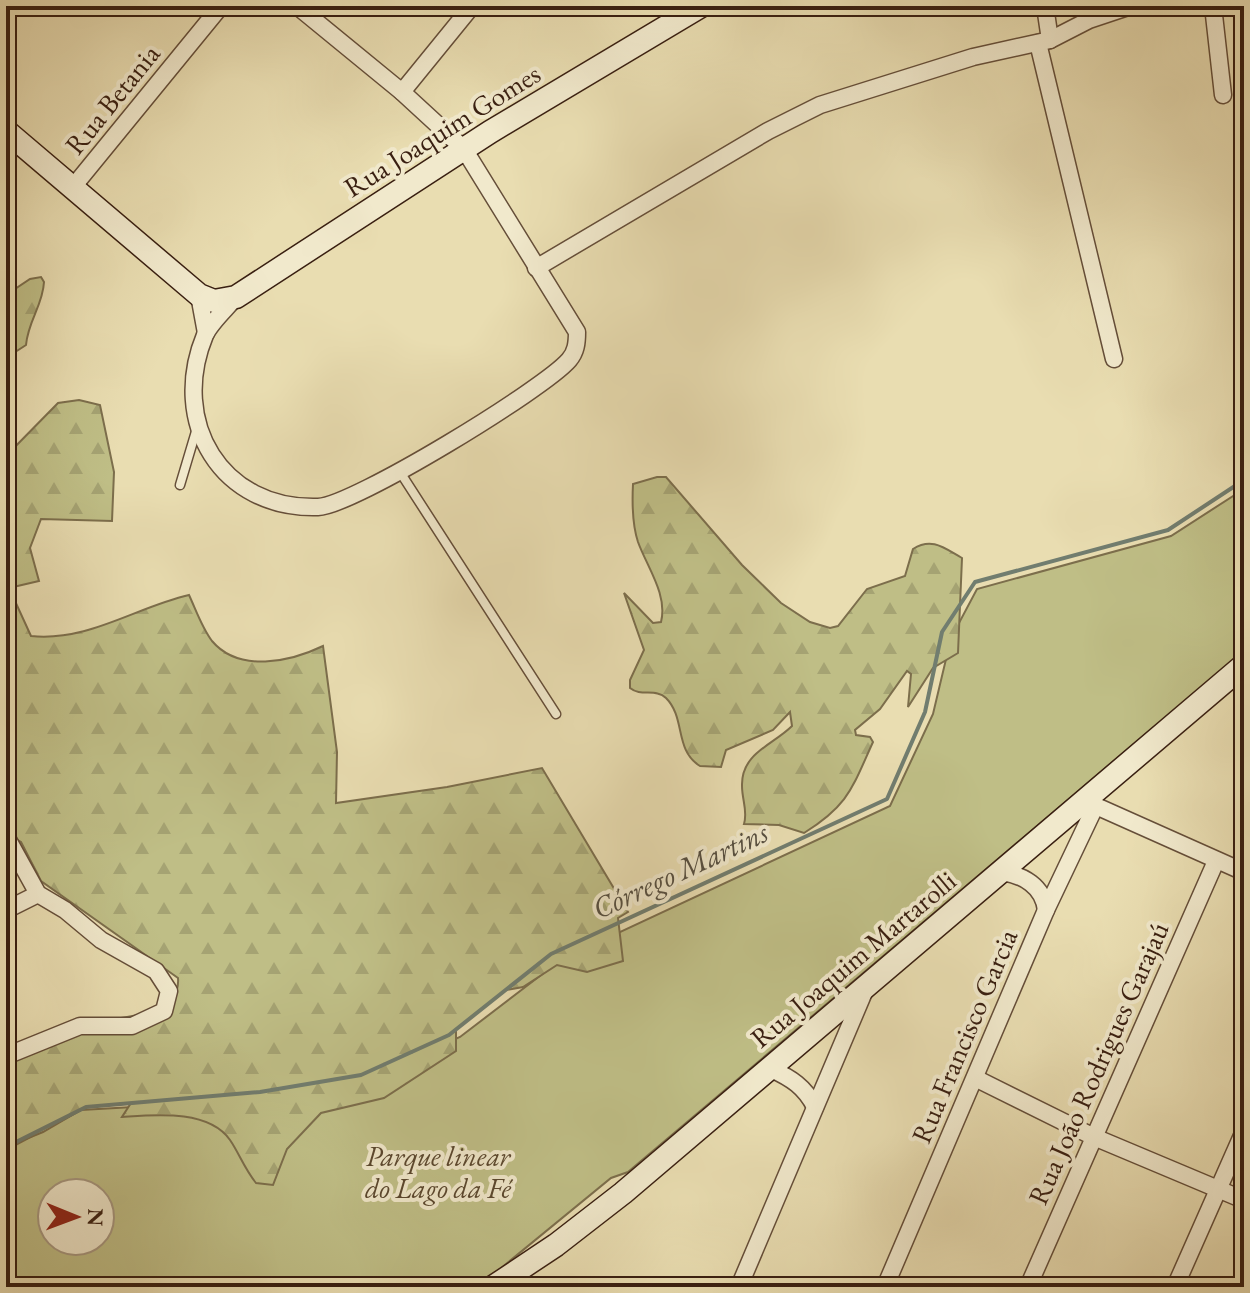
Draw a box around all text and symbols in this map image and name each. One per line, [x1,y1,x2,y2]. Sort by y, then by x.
street label: Rua Betania [57,36,168,161]
street label: Rua Joaquim Gomes [337,55,547,205]
water label: Córrego Martins [586,812,775,928]
street label: Rua Joaquim Martarolli [743,862,963,1056]
street label: Rua João Rodrigues Garajaú [1019,916,1177,1210]
street label: Rua Francisco Garcia [903,923,1026,1148]
park label: Parque linear do Lago da Fé [365,1138,514,1206]
north arrow [36,1177,116,1257]
text: N [81,1208,110,1227]

